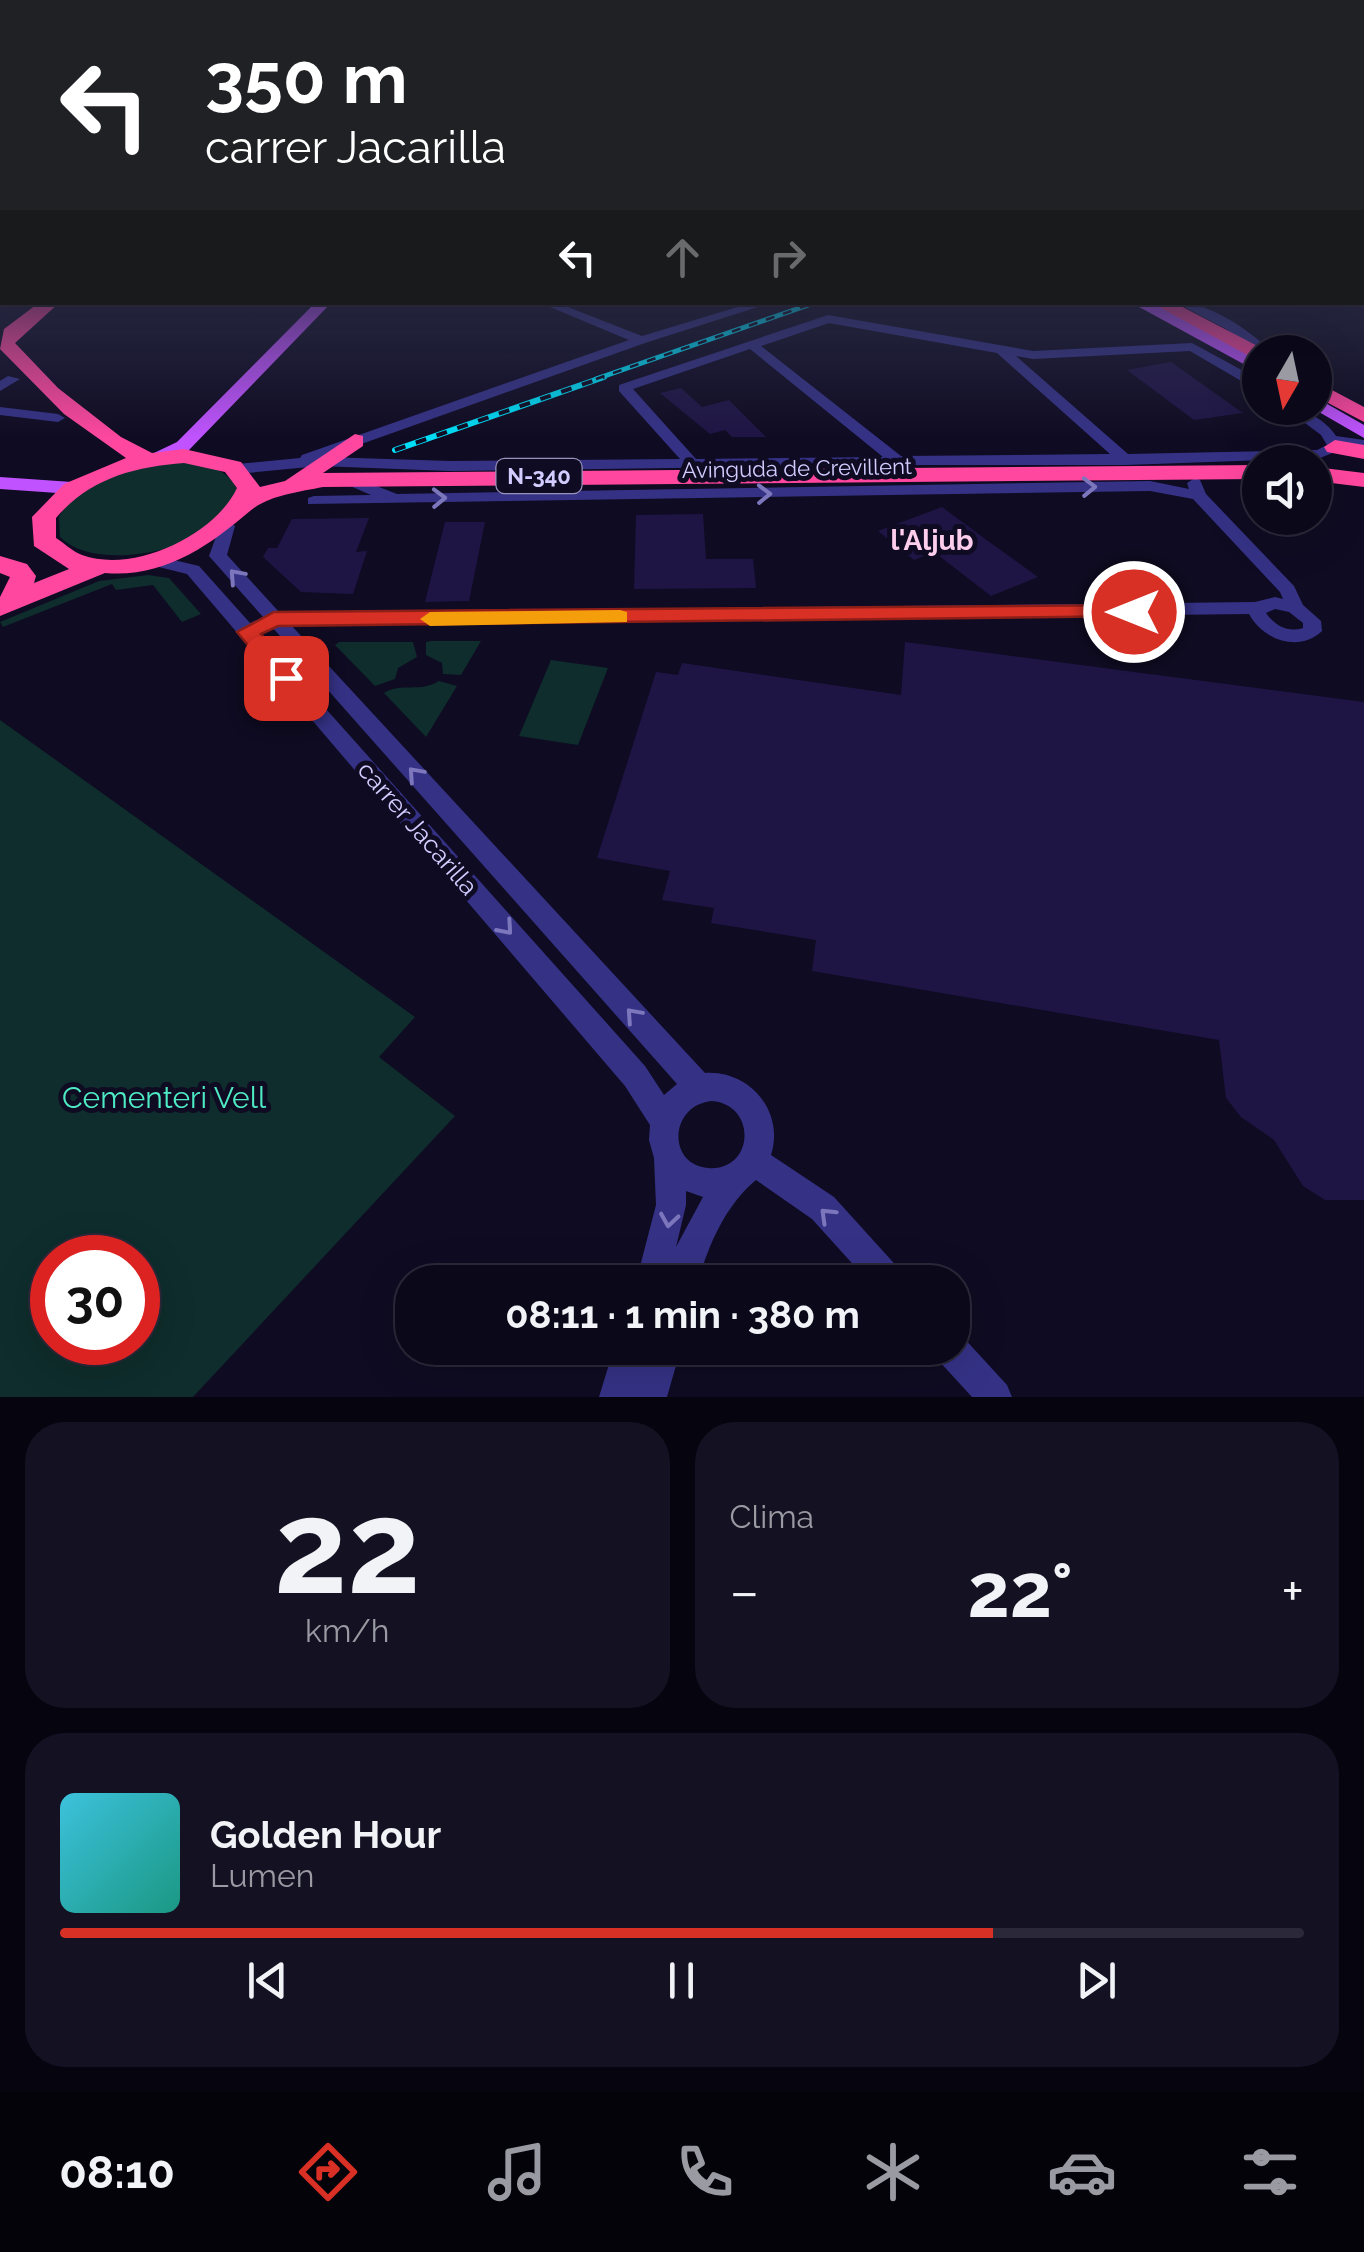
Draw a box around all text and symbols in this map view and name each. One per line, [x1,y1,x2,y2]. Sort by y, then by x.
text: 350 m [205,37,408,119]
icon: left [40,40,170,170]
text: carrer Jacarilla [205,121,506,174]
icon: left [550,230,605,285]
icon: ahead [655,230,710,285]
icon: right [760,230,815,285]
north arrow [1242,335,1332,425]
map controls [1242,335,1332,535]
button: sound [1242,445,1332,535]
street label: Avinguda de Crevillent [682,453,913,483]
road number: N-340 [496,459,582,493]
one-way arrow [1081,477,1097,498]
one-way arrow [756,483,772,505]
one-way arrow [431,488,447,509]
district label: l'Aljub [890,524,974,557]
position arrow [1082,560,1186,664]
one-way arrow [230,569,248,588]
pin [244,636,329,721]
icon: arrive [259,651,314,706]
street label: carrer Jacarilla [352,755,484,901]
one-way arrow [408,767,426,786]
one-way arrow [494,916,512,935]
one-way arrow [626,1008,644,1027]
park label: Cementeri Vell [62,1080,267,1115]
one-way arrow [821,1209,839,1227]
one-way arrow [659,1212,680,1229]
speed limit sign: 30 [30,1235,160,1365]
text: 08:11 · 1 min · 380 m [505,1292,860,1337]
text: 22 [274,1471,421,1623]
text: Clima [730,1498,814,1535]
text: 22° [967,1546,1073,1635]
text: − [730,1559,759,1624]
text: + [1281,1559,1304,1624]
text: km/h [305,1612,389,1649]
text: Golden Hour [210,1812,441,1857]
text: Lumen [210,1857,314,1894]
icon: previous [240,1953,295,2008]
icon: pause [654,1953,709,2008]
icon: next [1069,1953,1124,2008]
icon: directions [293,2137,363,2207]
icon: music [482,2137,552,2207]
icon: phone [670,2137,740,2207]
icon: climate [858,2137,928,2207]
icon: car [1047,2137,1117,2207]
icon: filters [1235,2137,1305,2207]
text: 08:10 [59,2146,175,2199]

